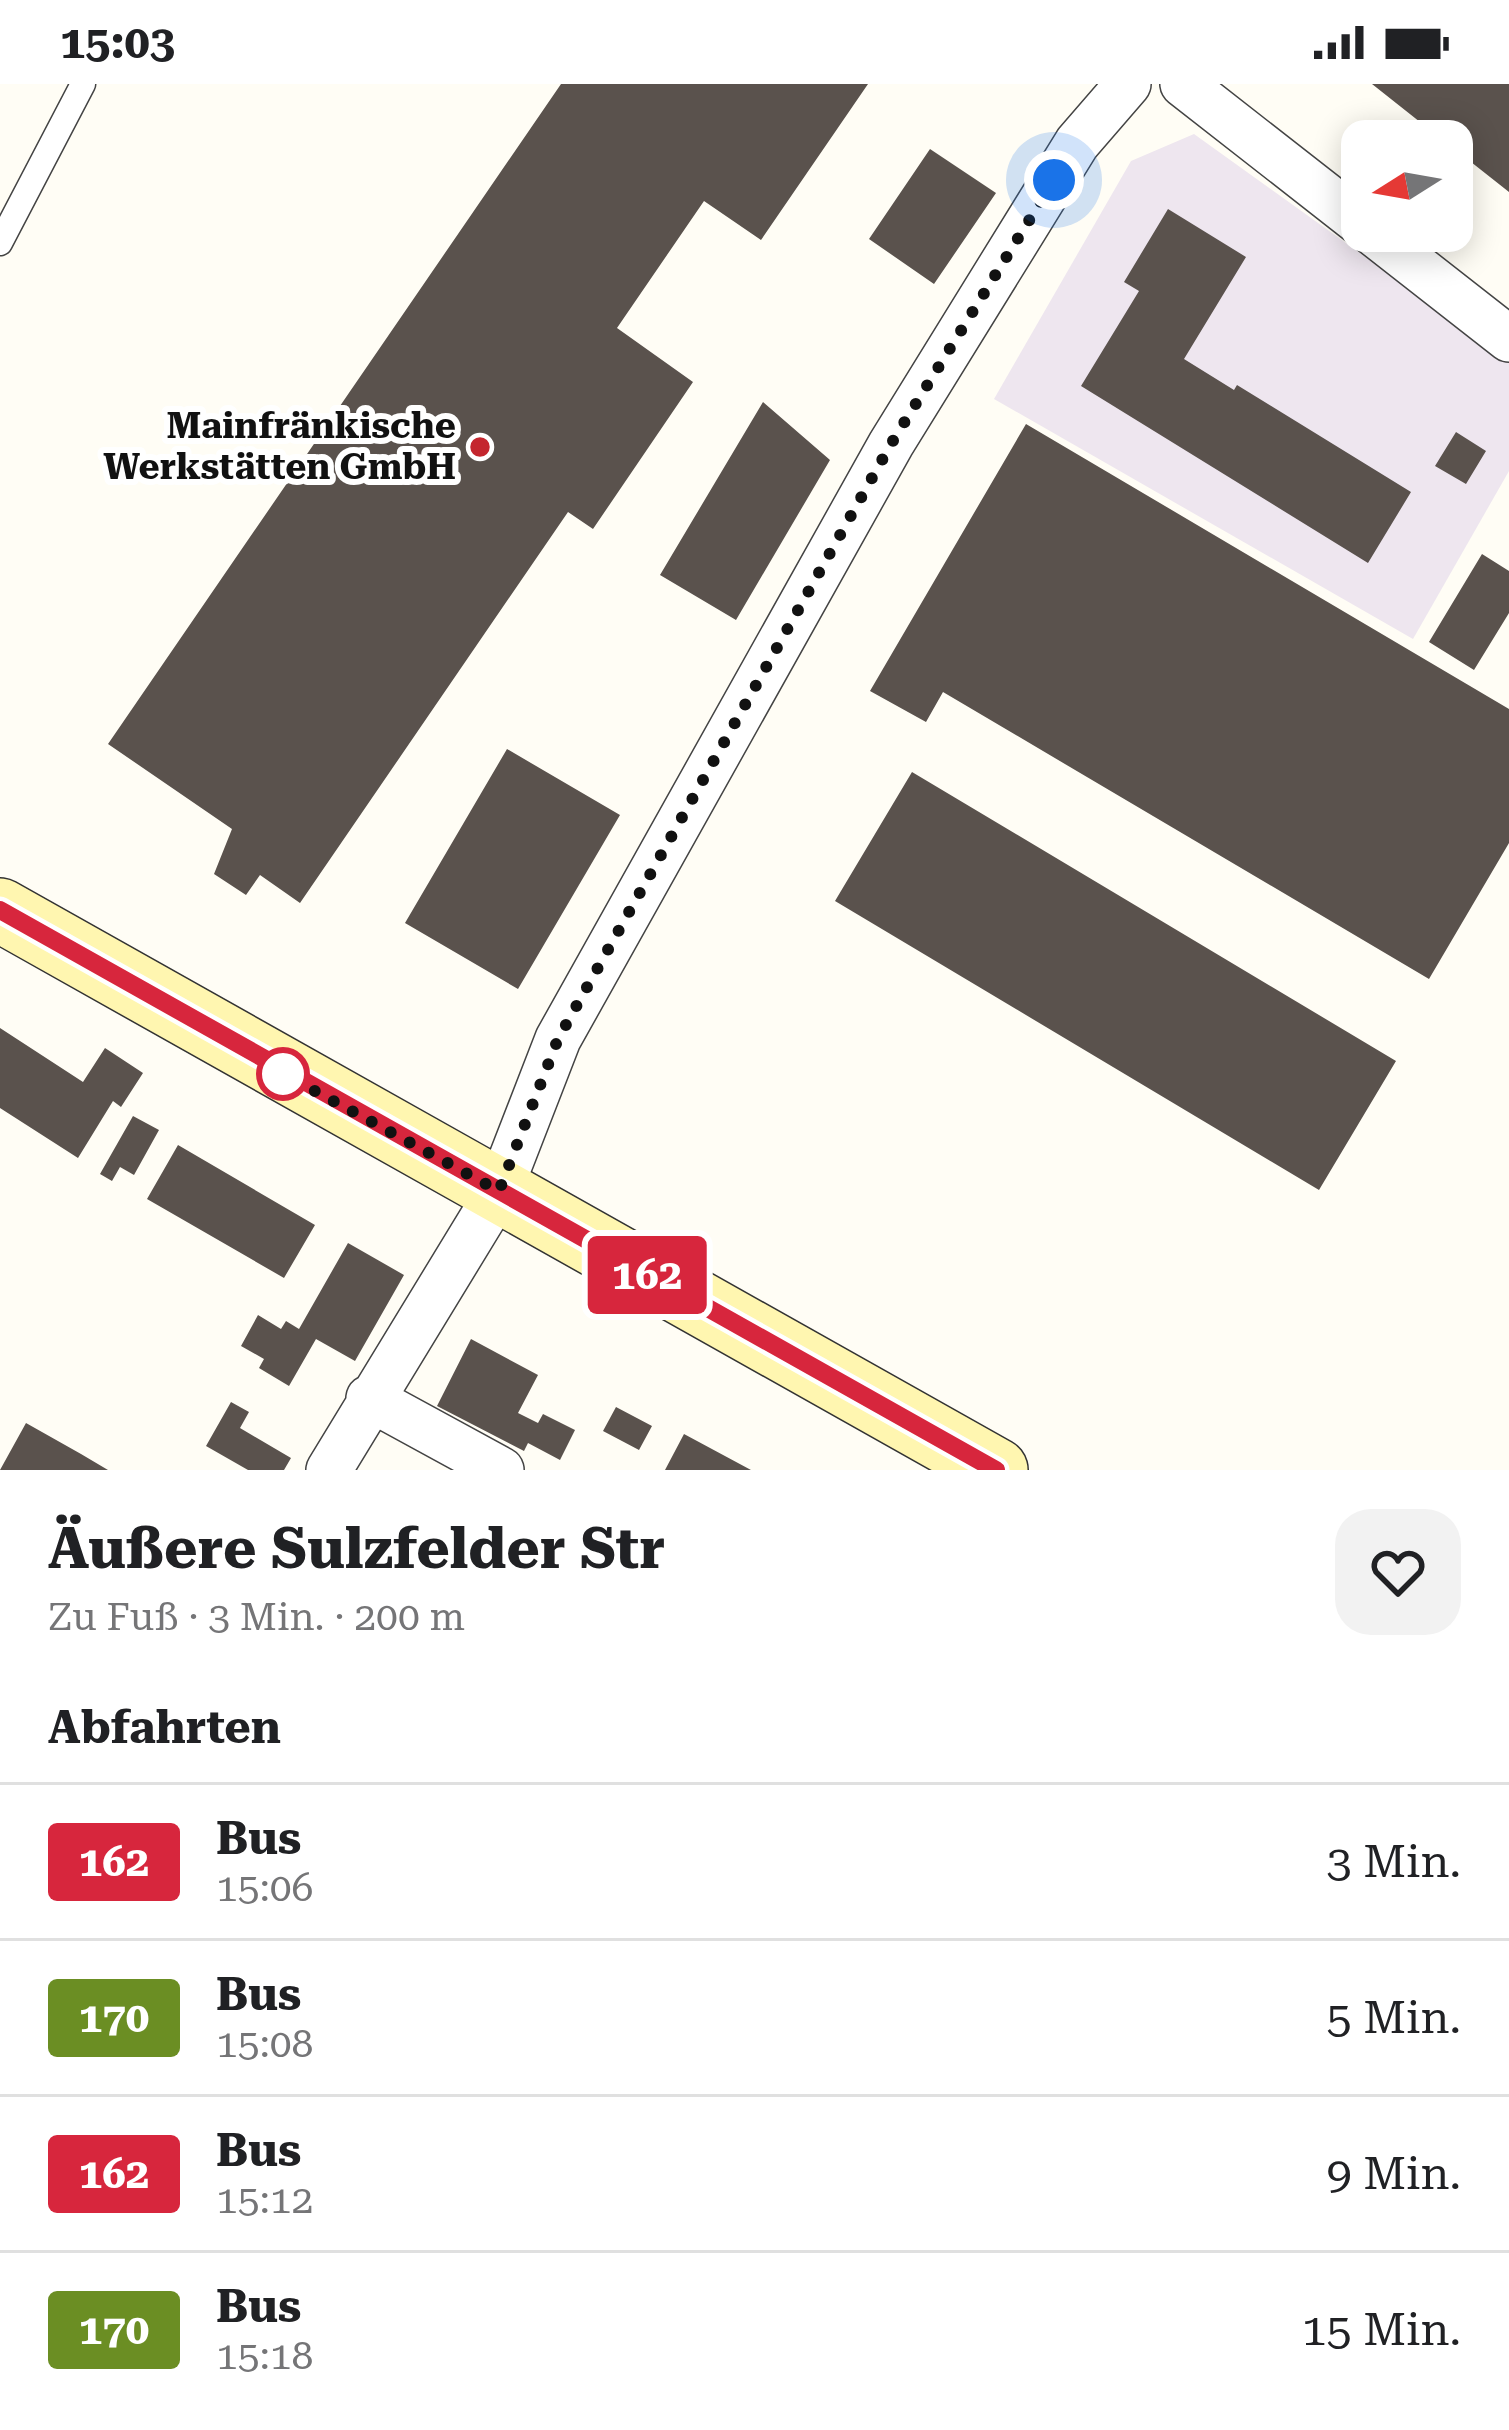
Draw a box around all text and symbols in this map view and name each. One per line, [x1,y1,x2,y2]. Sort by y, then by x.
text: 15:03 [60,16,175,69]
north arrow [1341,120,1473,252]
map controls [1341,120,1473,252]
your location [1024,150,1084,210]
place label: Mainfränkische Werkstätten GmbH [103,405,456,488]
marker: Mainfränkische Werkstätten GmbH [467,434,493,460]
unlabelled marker [258,1049,308,1099]
line badge: 162 [578,1236,716,1314]
text: 162 [612,1250,682,1299]
button: heart [1335,1509,1461,1635]
text: Äußere Sulzfelder Str [48,1515,665,1582]
text: Zu Fuß · 3 Min. · 200 m [48,1594,465,1640]
text: Abfahrten [48,1701,281,1754]
text: Bus [216,1812,301,1865]
text: 3 Min. [1327,1835,1461,1888]
text: 162 [79,1837,149,1886]
text: 15:06 [216,1865,313,1911]
text: Bus [216,1968,301,2021]
text: 5 Min. [1327,1991,1461,2044]
text: 170 [79,1993,149,2042]
text: 15:08 [216,2021,313,2067]
text: Bus [216,2124,301,2177]
text: 9 Min. [1327,2147,1461,2200]
text: 162 [79,2149,149,2198]
text: 15:12 [216,2177,313,2223]
text: Bus [216,2280,301,2333]
text: 15 Min. [1301,2303,1461,2356]
text: 170 [79,2305,149,2354]
text: 15:18 [216,2333,313,2379]

